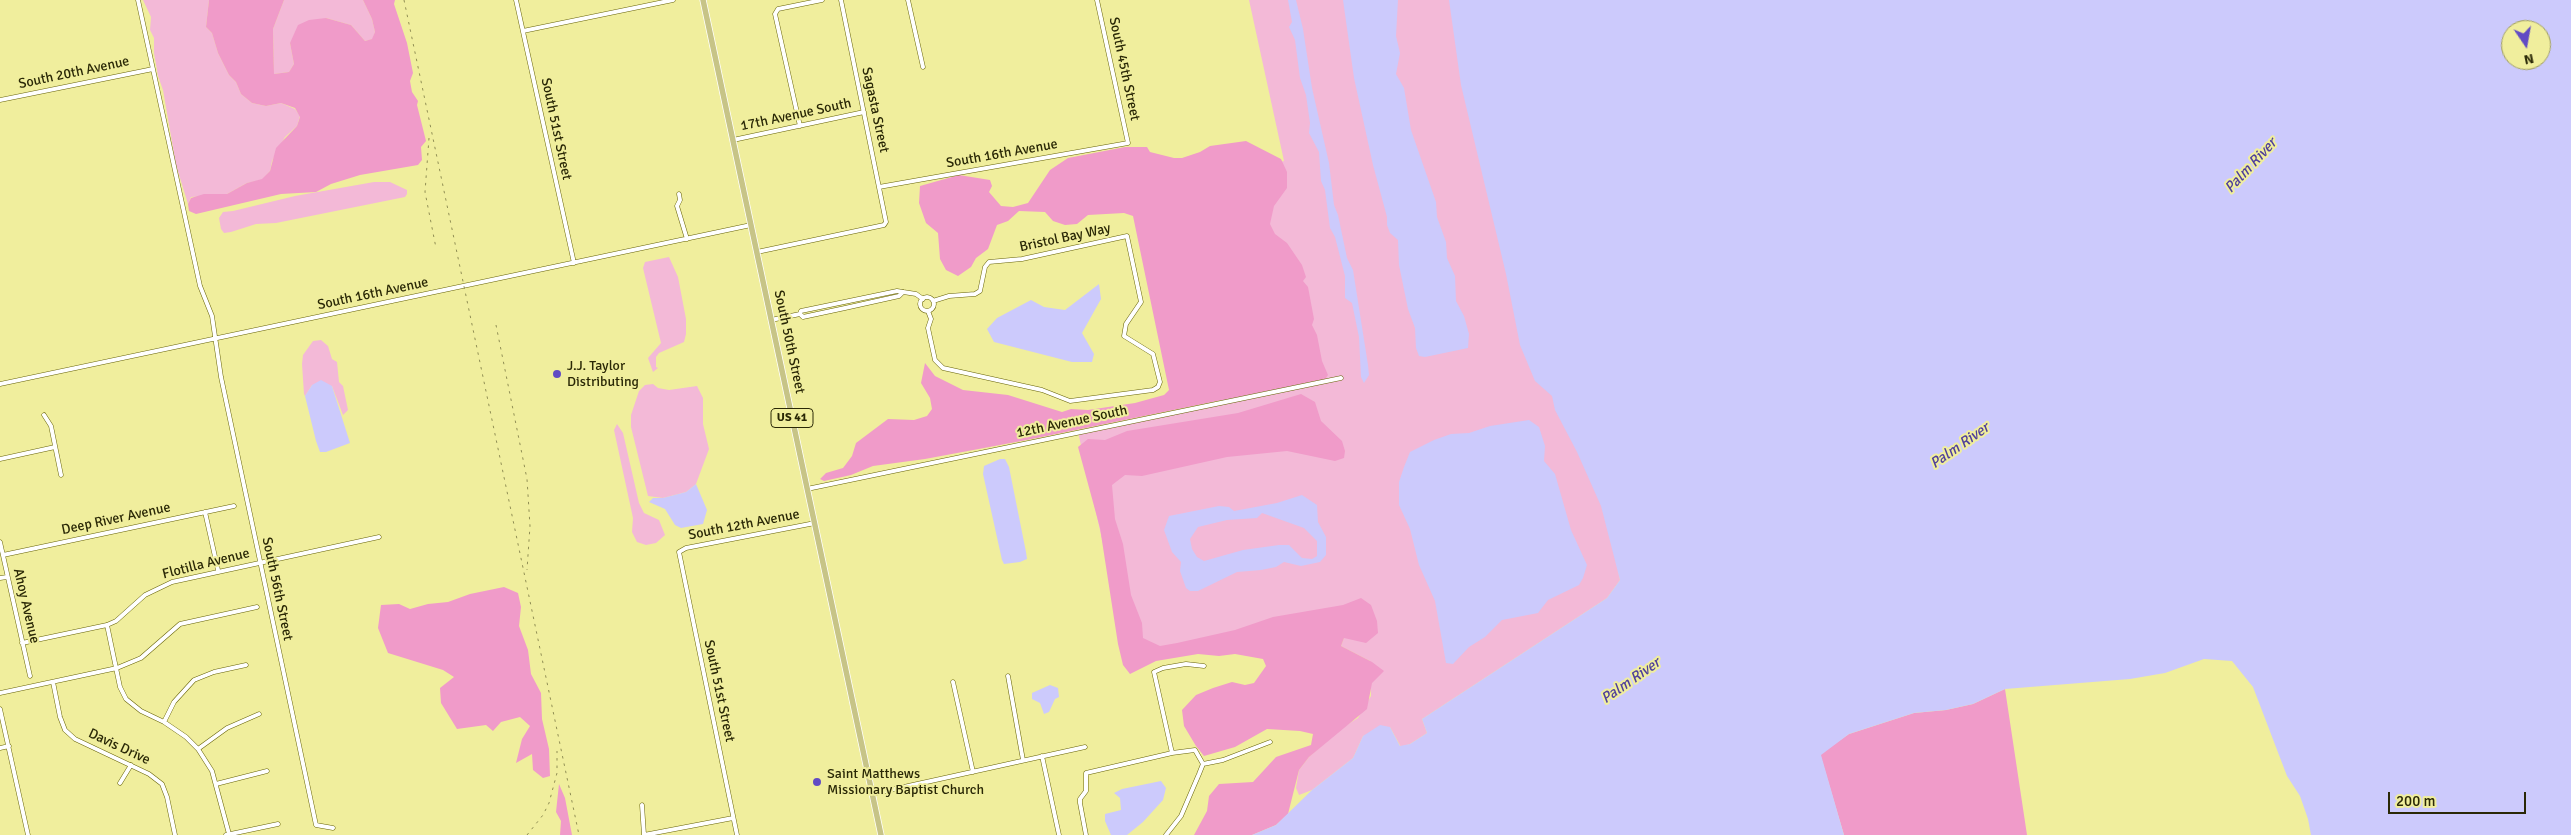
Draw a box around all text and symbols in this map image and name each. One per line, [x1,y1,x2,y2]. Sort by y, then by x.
street label: South 45th Street [1105,16,1143,122]
north arrow [2501,20,2551,70]
text: N [2522,50,2536,69]
street label: South 20th Avenue [17,53,131,93]
street label: Sagasta Street [858,66,892,154]
street label: South 51st Street [537,76,575,182]
street label: 17th Avenue South [739,95,853,135]
water label: Palm River [2221,135,2281,197]
street label: South 16th Avenue [945,136,1059,172]
street label: Bristol Bay Way [1018,220,1112,256]
street label: South 16th Avenue [316,274,430,314]
street label: South 50th Street [770,289,808,395]
place label: J.J. Taylor Distributing [567,358,639,391]
marker: J.J. Taylor Distributing [551,368,563,380]
street label: 12th Avenue South [1015,402,1129,442]
road number: US 41 [771,408,813,428]
water label: Palm River [1927,419,1993,473]
street label: Deep River Avenue [60,499,172,539]
street label: South 12th Avenue [687,506,801,544]
street label: South 56th Street [258,536,296,642]
street label: Flotilla Avenue [161,545,251,583]
street label: Ahoy Avenue [9,567,43,645]
street label: South 51st Street [700,638,738,744]
water label: Palm River [1598,654,1664,708]
street label: Davis Drive [85,725,153,769]
place label: Saint Matthews Missionary Baptist Church [827,766,984,799]
marker: Saint Matthews Missionary Baptist Church [811,776,823,788]
scale bar [2391,782,2528,814]
text: 200 m [2396,792,2436,810]

